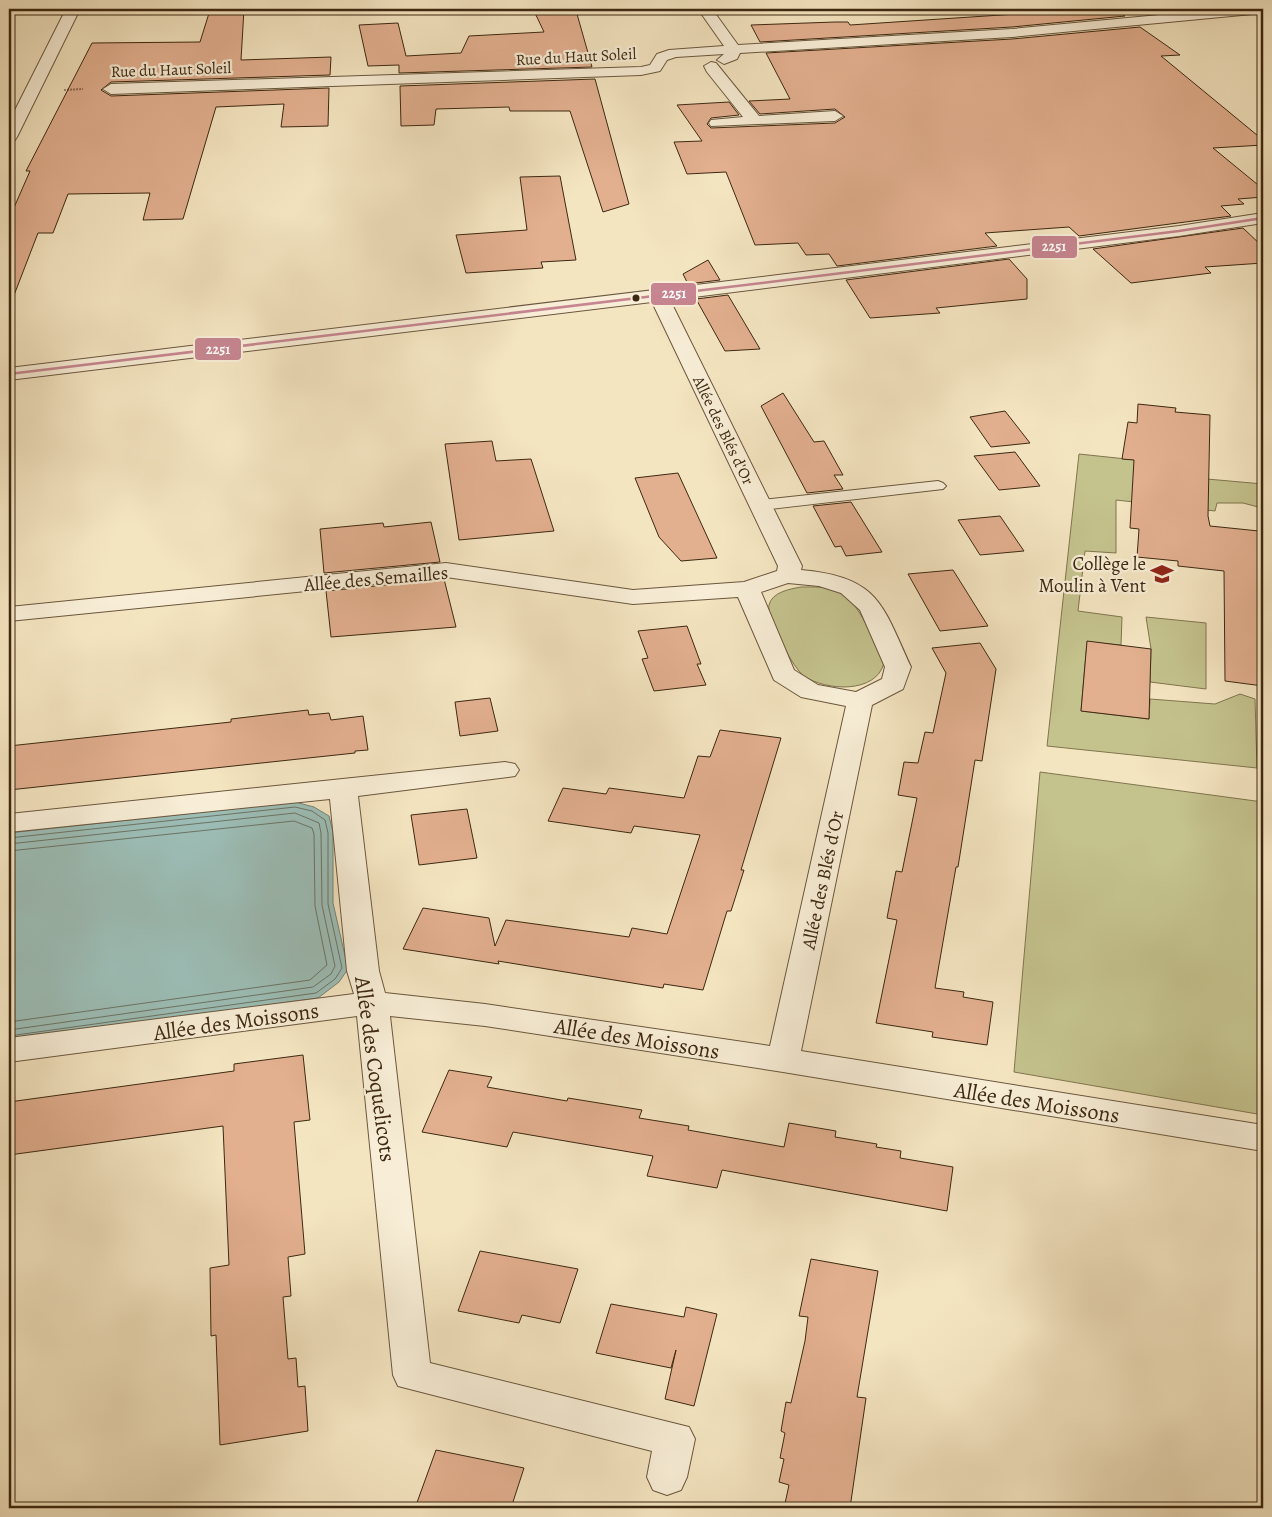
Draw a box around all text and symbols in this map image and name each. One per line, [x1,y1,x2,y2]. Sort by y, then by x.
street label: Rue du Haut Soleil [515,43,637,71]
street label: Rue du Haut Soleil [110,57,232,83]
line badge: 2251 [1031,235,1078,259]
text: 2251 [1042,237,1066,256]
line badge: 2251 [650,282,697,306]
text: 2251 [662,284,686,303]
unlabelled marker [631,293,641,303]
line badge: 2251 [194,337,242,361]
text: 2251 [206,340,230,359]
street label: Allée des Blés d'Or [687,371,759,489]
place label: Collège le Moulin à Vent [1038,551,1146,599]
street label: Allée des Semailles [302,560,449,598]
school or university icon: Collège le Moulin à Vent [1149,561,1175,587]
street label: Allée des Blés d'Or [795,809,850,953]
street label: Allée des Coquelicots [347,973,403,1164]
street label: Allée des Moissons [150,996,321,1049]
street label: Allée des Moissons [551,1011,722,1067]
street label: Allée des Moissons [951,1075,1122,1131]

